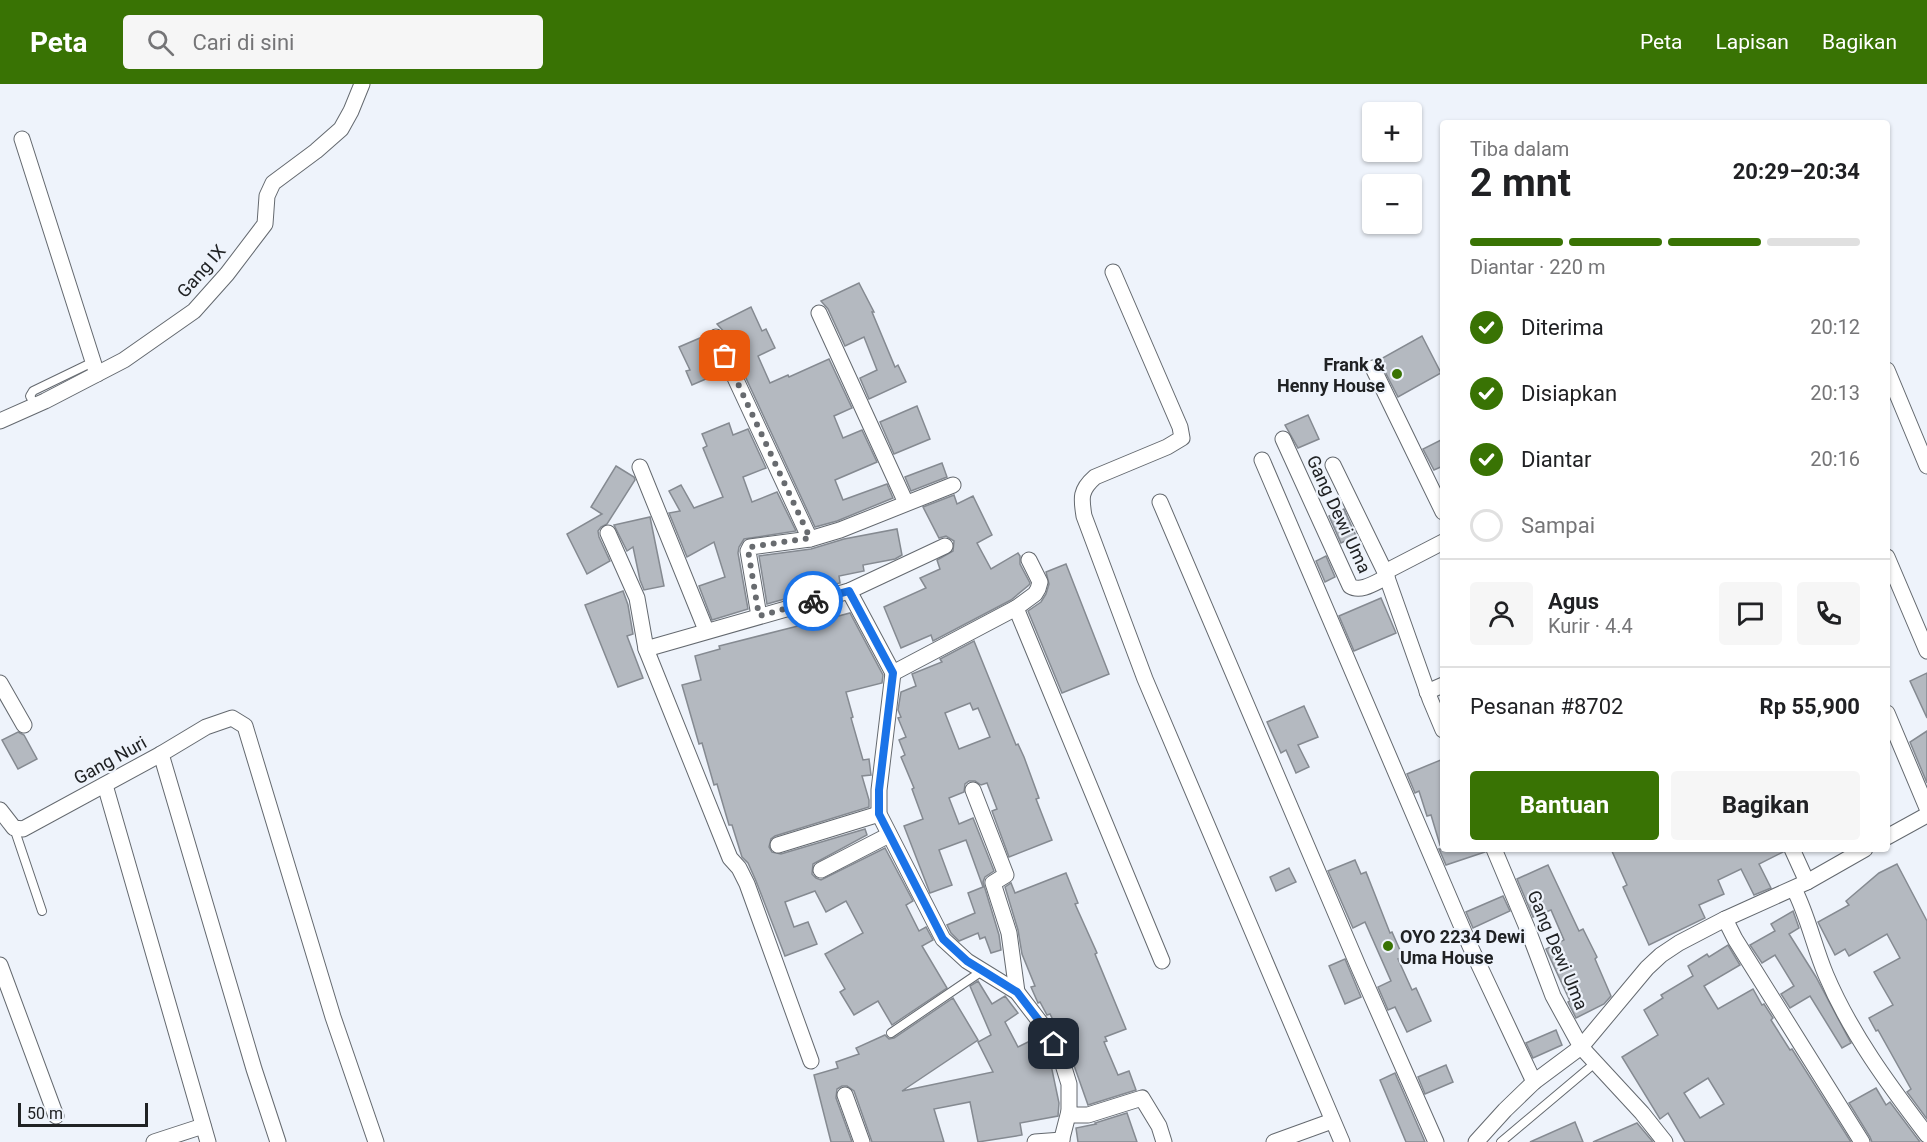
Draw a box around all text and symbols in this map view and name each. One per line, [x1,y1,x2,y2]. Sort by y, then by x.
search box [123,15,543,69]
text: Peta [30,26,87,59]
icon: search [144,26,177,59]
text: Cari di sini [192,30,294,55]
text: Peta [1640,30,1682,54]
text: Lapisan [1715,30,1789,54]
text: Bagikan [1822,30,1897,54]
map controls [1362,102,1422,234]
button: + [1362,102,1422,162]
text: Tiba dalam [1470,137,1569,161]
text: 20:29–20:34 [1733,159,1860,184]
text: 2 mnt [1470,160,1571,206]
button: − [1362,174,1422,234]
street label: Gang IX [172,240,230,302]
text: Diantar · 220 m [1470,255,1605,279]
icon: check [1470,311,1503,344]
text: Diterima [1521,315,1604,340]
text: 20:12 [1810,315,1860,339]
pin [699,330,750,381]
icon: bag [708,339,741,372]
place label: Frank & Henny House [1277,354,1385,396]
marker: Frank & Henny House [1390,367,1404,381]
icon: check [1470,377,1503,410]
text: Disiapkan [1521,381,1617,406]
text: 20:13 [1810,381,1860,405]
icon: check [1470,443,1503,476]
text: Diantar [1521,447,1592,472]
text: 20:16 [1810,447,1860,471]
street label: Gang Dewi Uma [1303,452,1375,576]
text: Sampai [1521,513,1595,538]
courier [783,571,843,631]
button: person [1470,582,1533,645]
button: chat [1719,582,1782,645]
button: phone [1797,582,1860,645]
icon: bike [797,585,830,618]
text: Agus [1548,589,1599,614]
text: Kurir · 4.4 [1548,614,1633,638]
text: Pesanan #8702 [1470,694,1623,719]
text: Rp 55,900 [1760,694,1860,719]
street label: Gang Nuri [70,731,150,789]
button: Bantuan [1470,771,1659,840]
button: Bagikan [1671,771,1860,840]
street label: Gang Dewi Uma [1523,887,1593,1013]
place label: OYO 2234 Dewi Uma House [1400,926,1525,968]
marker: OYO 2234 Dewi Uma House [1381,939,1395,953]
pin [1028,1018,1079,1069]
icon: home [1037,1027,1070,1060]
scale bar [18,1100,148,1128]
text: 50 m [27,1104,63,1123]

